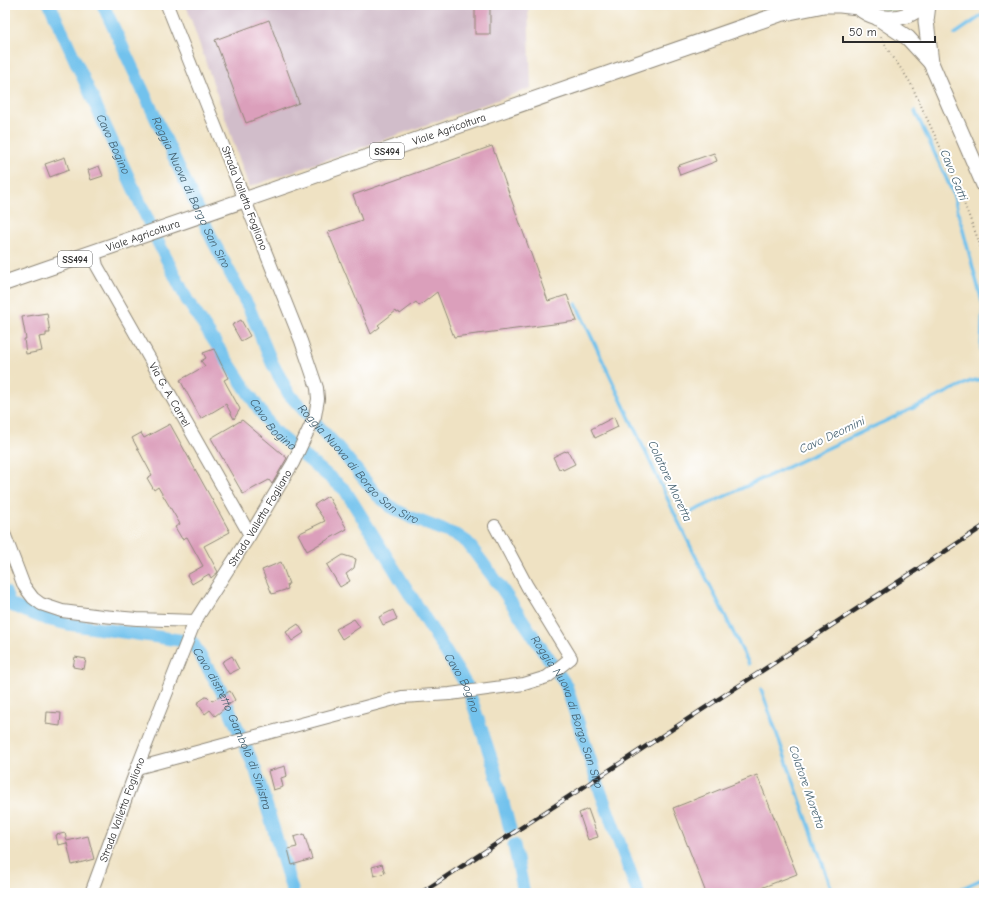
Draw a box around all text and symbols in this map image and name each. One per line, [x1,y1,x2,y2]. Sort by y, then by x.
scale bar [843,18,935,44]
text: 50 m [849,25,877,39]
street label: Viale Agricoltura [411,111,488,148]
water label: Cavo Bogino [94,112,133,177]
water label: Roggia Nuova di Borgo San Siro [149,114,233,271]
road number: SS494 [370,143,404,159]
street label: Strada Valletta Fogliano [219,144,270,252]
water label: Cavo Gatti [937,147,971,203]
street label: Viale Agricoltura [105,217,182,254]
road number: SS494 [58,251,92,267]
street label: Via G. A. Carrel [146,360,193,429]
water label: Cavo Bogino [247,396,299,453]
water label: Roggia Nuova di Borgo San Siro [295,401,421,527]
water label: Cavo Deomini [797,414,867,456]
water label: Colatore Moretta [645,438,695,524]
street label: Strada Valletta Fogliano [226,467,295,569]
water label: Roggia Nuova di Borgo San Siro [528,633,606,790]
water label: Cavo distretto Gambolò di Sinistra [190,645,274,811]
water label: Cavo Bogino [441,651,482,714]
water label: Colatore Moretta [786,743,828,831]
street label: Strada Valletta Fogliano [97,755,148,864]

